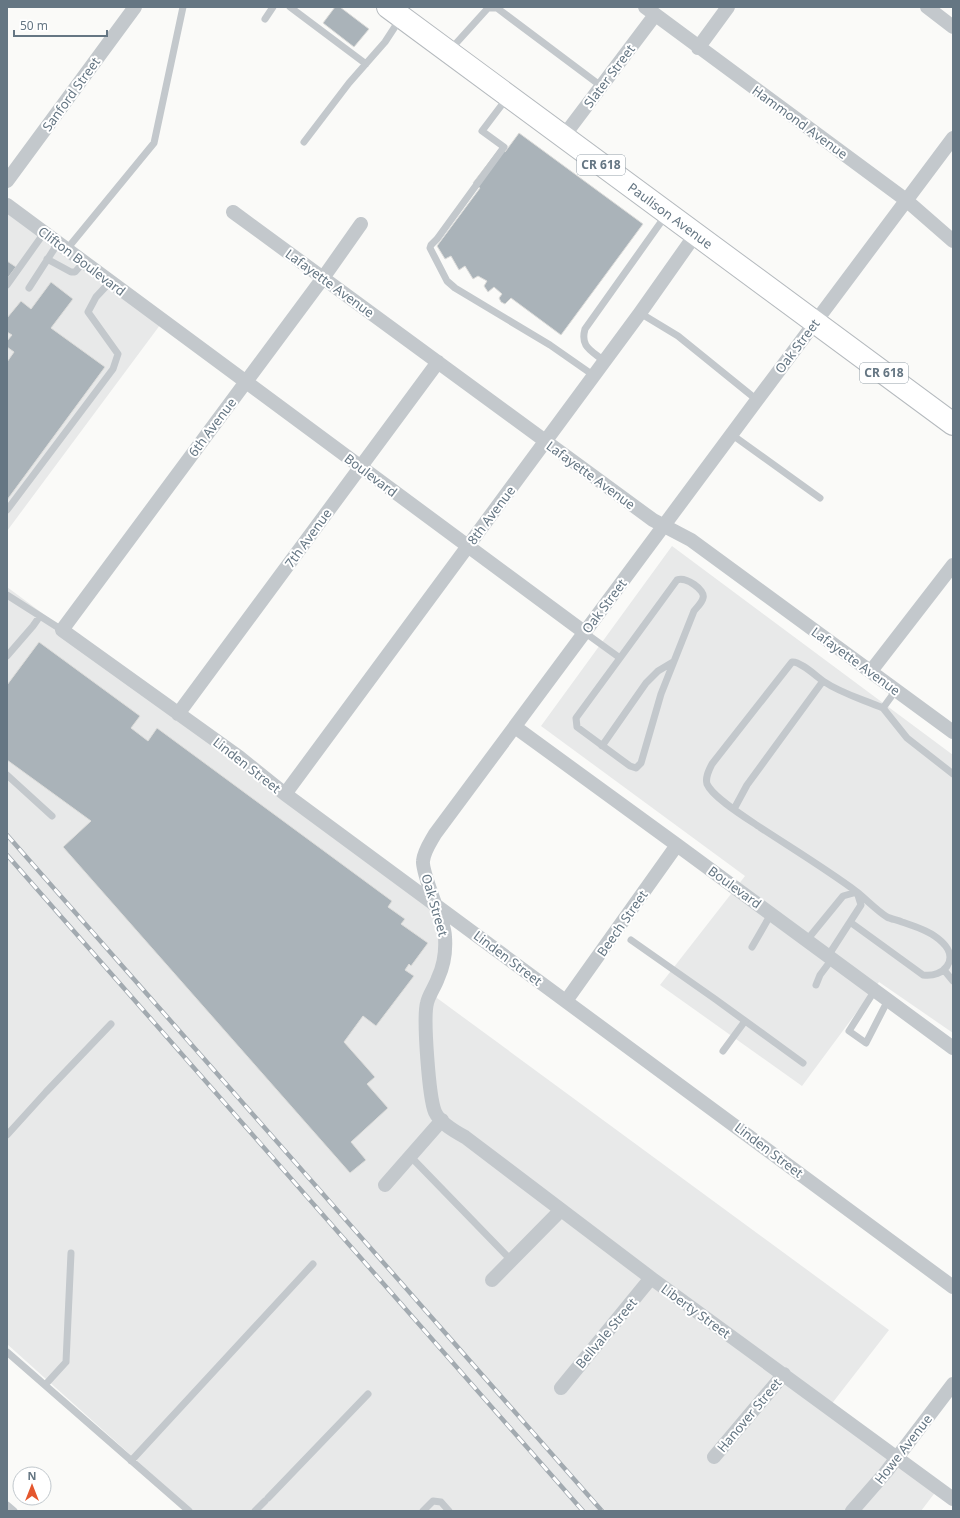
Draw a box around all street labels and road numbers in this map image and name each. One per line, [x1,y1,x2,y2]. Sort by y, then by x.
street label: Slater Street [579,40,639,111]
street label: Sanford Street [38,53,104,135]
street label: Hammond Avenue [749,81,851,163]
road number: CR 618 [577,155,625,175]
street label: Paulison Avenue [624,178,716,253]
street label: Clifton Boulevard [35,222,129,300]
street label: Lafayette Avenue [282,245,378,321]
street label: Oak Street [771,315,824,377]
road number: CR 618 [860,363,908,383]
street label: 6th Avenue [184,394,240,460]
street label: Lafayette Avenue [543,437,639,513]
street label: Boulevard [341,449,401,501]
street label: 8th Avenue [463,482,519,548]
street label: 7th Avenue [280,505,336,571]
street label: Oak Street [578,575,631,637]
street label: Lafayette Avenue [808,623,904,699]
street label: Linden Street [209,733,285,797]
street label: Boulevard [705,862,765,912]
street label: Oak Street [418,872,453,939]
street label: Beech Street [593,886,652,960]
street label: Linden Street [470,926,546,990]
street label: Linden Street [731,1118,807,1182]
street label: Liberty Street [658,1280,735,1343]
street label: Bellvale Street [571,1294,641,1372]
street label: Hanover Street [713,1374,786,1456]
street label: Howe Avenue [870,1410,936,1488]

